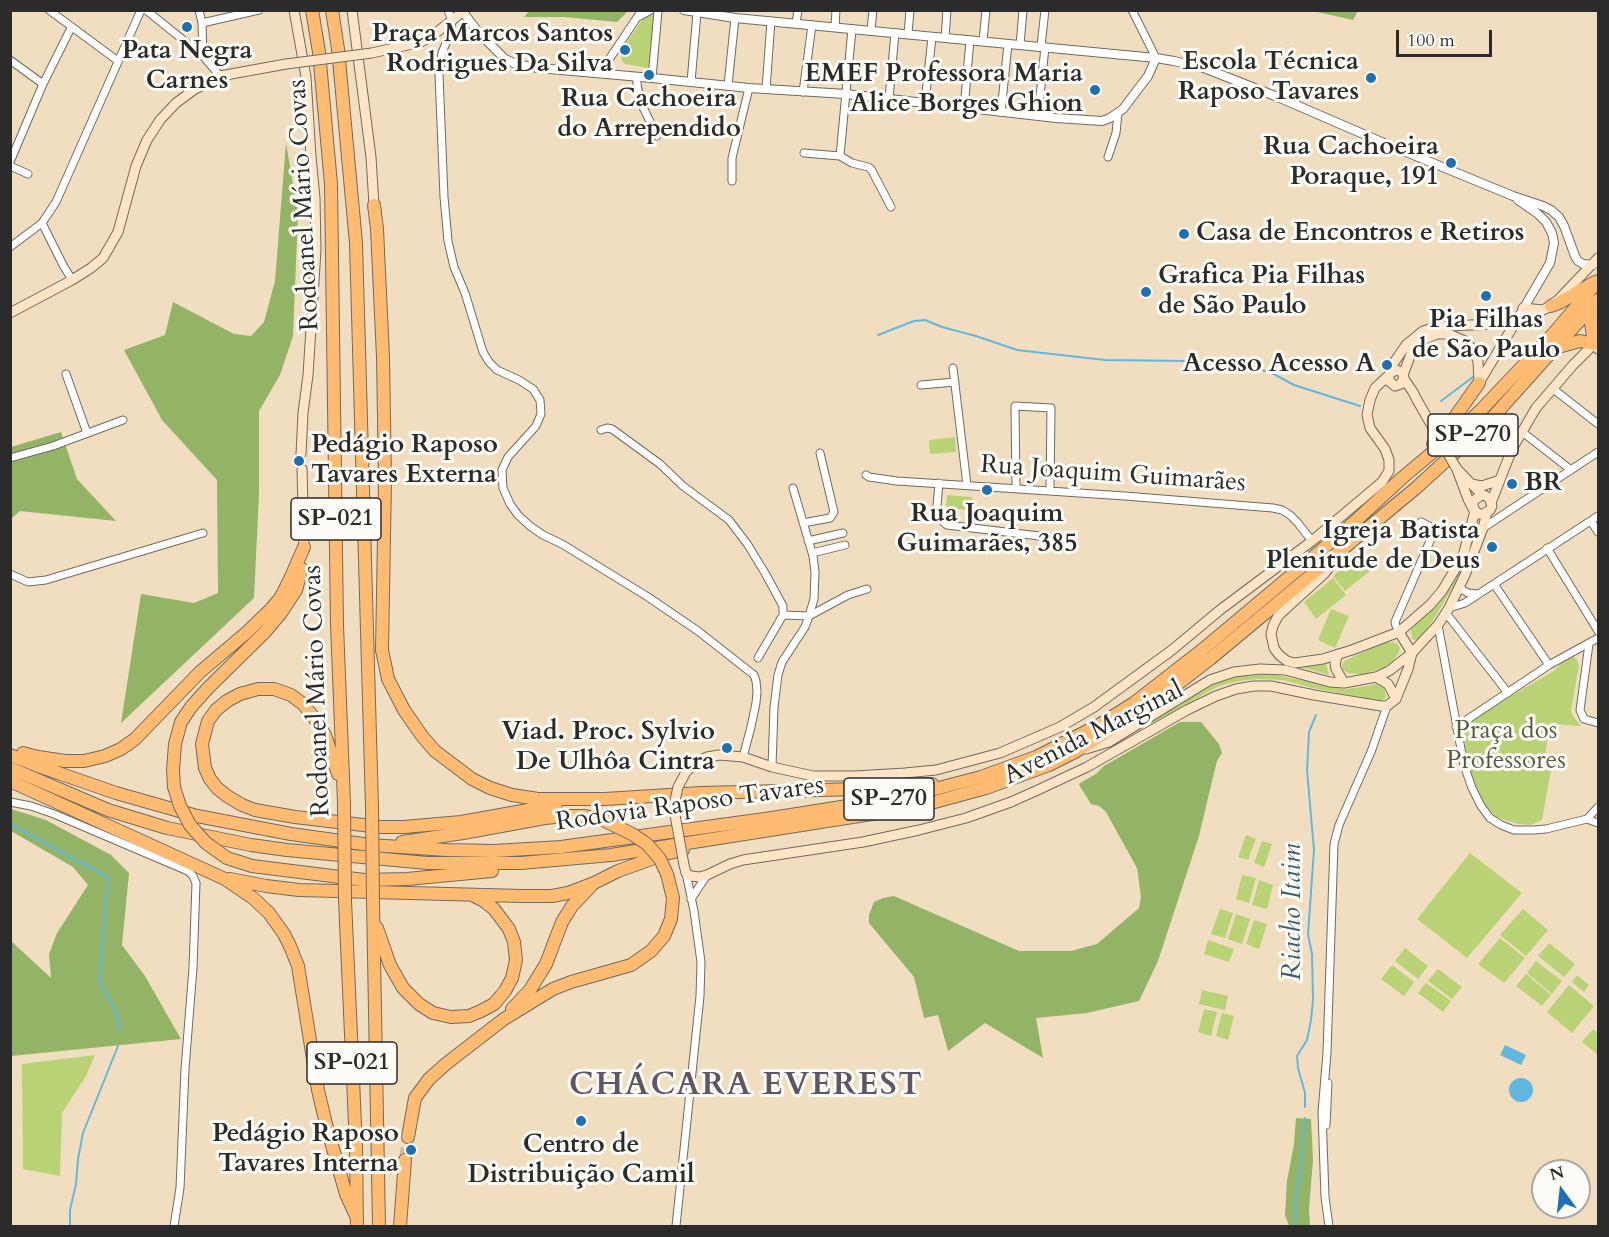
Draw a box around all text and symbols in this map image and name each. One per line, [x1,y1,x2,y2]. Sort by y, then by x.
scale bar [1399,18,1495,56]
place label: Praça Marcos Santos Rodrigues Da Silva [372,19,613,80]
marker: Pata Negra Carnes [180,20,194,34]
text: 100 m [1407,28,1455,53]
place label: Pata Negra Carnes [122,36,252,98]
marker: Praça Marcos Santos Rodrigues Da Silva [618,43,632,57]
place label: Escola Técnica Raposo Tavares [1178,47,1359,108]
place label: EMEF Professora Maria Alice Borges Ghion [804,59,1083,120]
marker: Rua Cachoeira do Arrependido [642,68,656,82]
marker: Escola Técnica Raposo Tavares [1364,71,1378,85]
street label: Rodoanel Mário Covas [283,78,327,332]
marker: EMEF Professora Maria Alice Borges Ghion [1088,83,1102,97]
place label: Rua Cachoeira do Arrependido [557,84,741,146]
place label: Rua Cachoeira Poraque, 191 [1263,132,1439,194]
marker: Rua Cachoeira Poraque, 191 [1444,156,1458,170]
place label: Casa de Encontros e Retiros [1196,218,1524,250]
marker: Casa de Encontros e Retiros [1177,227,1191,241]
place label: Grafica Pia Filhas de São Paulo [1158,261,1365,322]
marker: Grafica Pia Filhas de São Paulo [1139,285,1153,299]
marker: Pia Filhas de São Paulo [1479,289,1493,303]
place label: Pia Filhas de São Paulo [1412,305,1560,366]
place label: Acesso Acesso A [1183,349,1375,381]
marker: Acesso Acesso A [1380,358,1394,372]
road number: SP-270 [1428,414,1518,456]
place label: Pedágio Raposo Tavares Externa [311,430,498,491]
street label: Rua Joaquim Guimarães [979,450,1247,500]
marker: Pedágio Raposo Tavares Externa [292,454,306,468]
place label: BR [1524,468,1562,500]
marker: BR [1505,477,1519,491]
marker: Rua Joaquim Guimarães, 385 [980,483,994,497]
road number: SP-021 [291,498,381,540]
place label: Rua Joaquim Guimarães, 385 [896,499,1078,560]
place label: Igreja Batista Plenitude de Deus [1266,516,1480,578]
marker: Igreja Batista Plenitude de Deus [1485,540,1499,554]
street label: Rodoanel Mário Covas [298,565,338,817]
street label: Avenida Marginal [999,675,1189,793]
park label: Praça dos Professores [1446,716,1566,778]
place label: Viad. Proc. Sylvio De Ulhôa Cintra [502,717,715,778]
marker: Viad. Proc. Sylvio De Ulhôa Cintra [720,741,734,755]
street label: Rodovia Raposo Tavares [554,771,826,839]
road number: SP-270 [844,778,934,820]
water label: Riacho Itaim [1278,843,1310,981]
road number: SP-021 [307,1042,397,1084]
district label: CHÁCARA EVEREST [569,1068,923,1106]
marker: Centro de Distribuição Camil [574,1114,588,1128]
place label: Pedágio Raposo Tavares Interna [212,1119,399,1180]
place label: Centro de Distribuição Camil [468,1130,694,1192]
marker: Pedágio Raposo Tavares Interna [404,1143,418,1157]
north arrow [1531,1159,1591,1219]
text: N [1547,1161,1566,1186]

